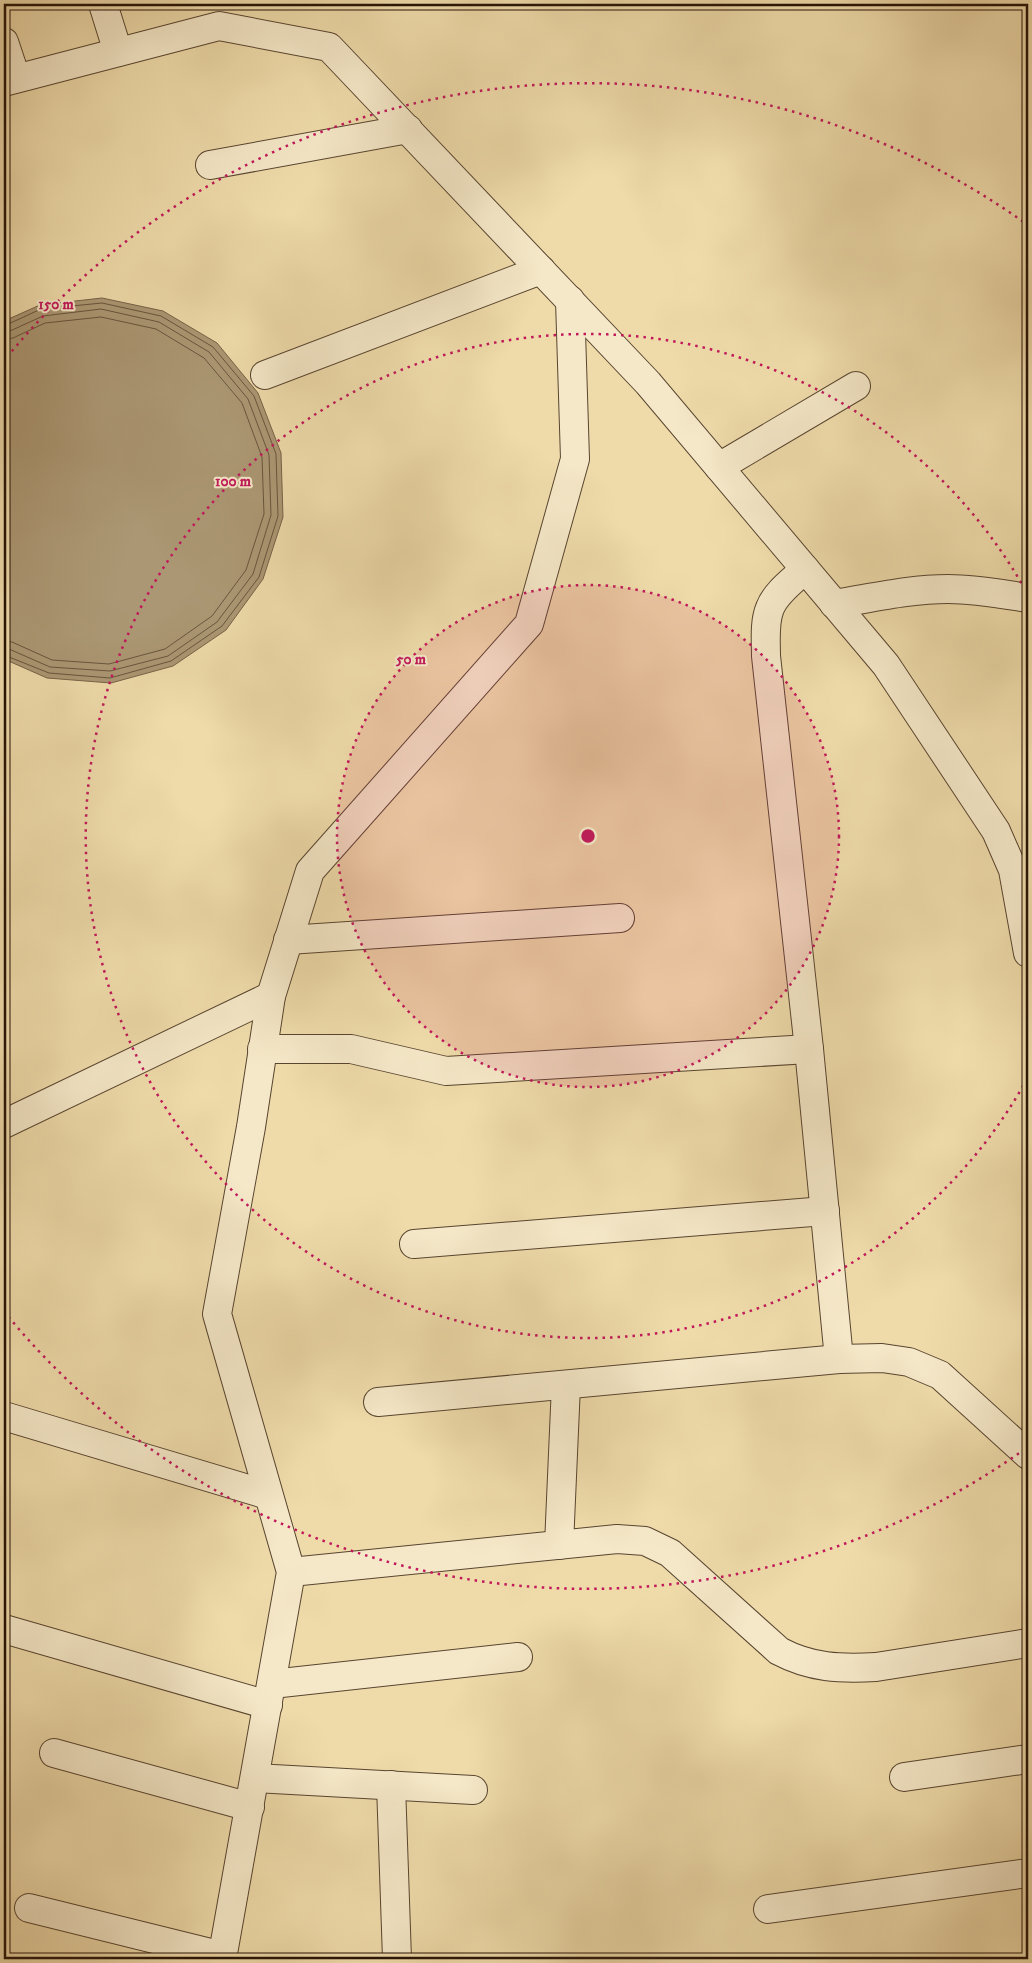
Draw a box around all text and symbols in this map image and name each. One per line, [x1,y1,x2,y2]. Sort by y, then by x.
text: 150 m [38,295,74,314]
text: 100 m [215,472,252,491]
text: 50 m [395,650,427,669]
centre of rings [579,827,597,845]

